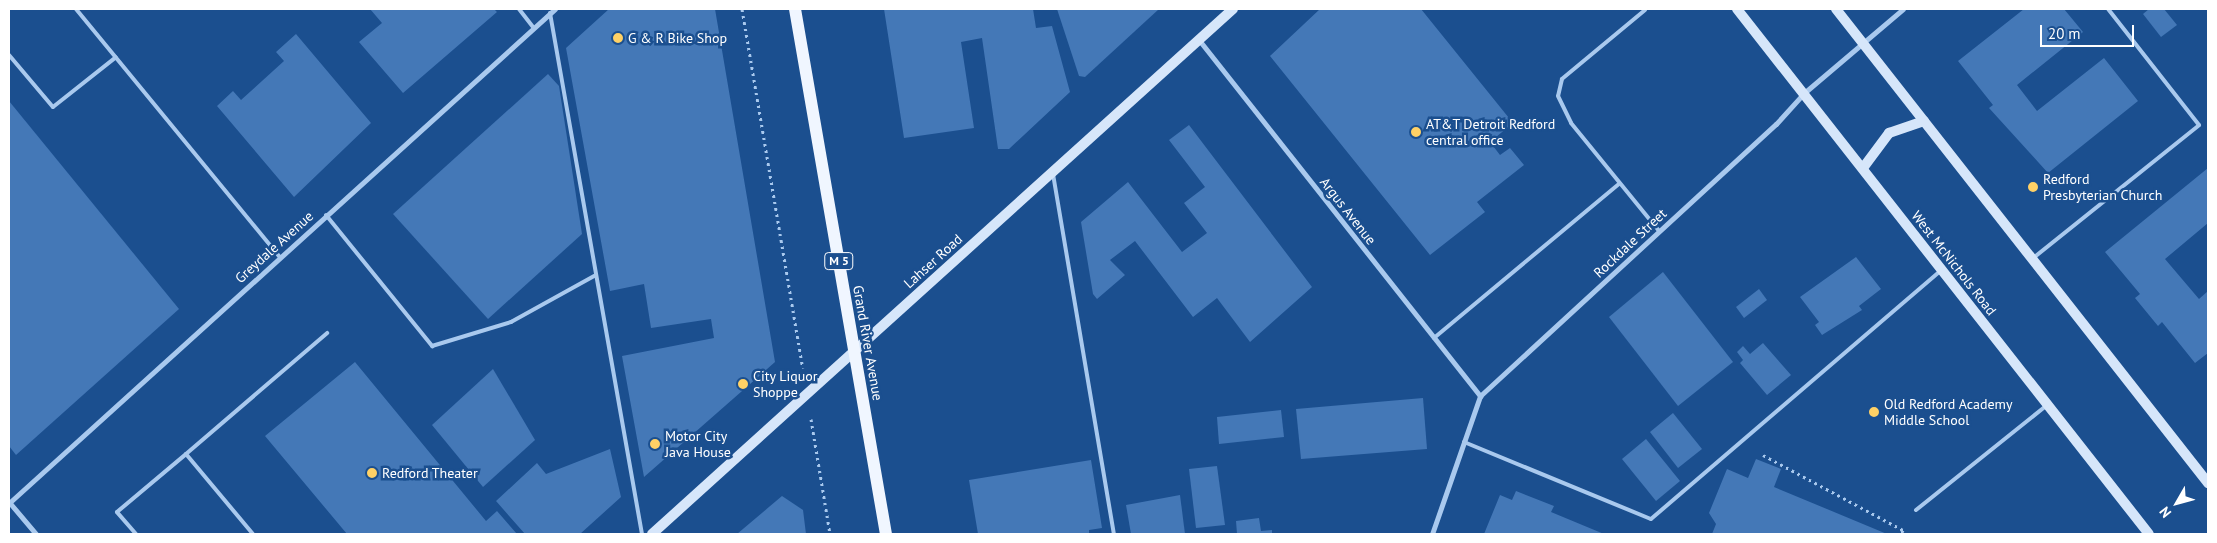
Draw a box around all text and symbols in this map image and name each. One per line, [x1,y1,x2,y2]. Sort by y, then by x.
scale bar [2042,15,2136,47]
text: 20 m [2048,24,2081,43]
place label: G & R Bike Shop [628,30,727,46]
marker: G & R Bike Shop [612,32,624,44]
place label: AT&T Detroit Redford central office [1426,116,1556,148]
marker: AT&T Detroit Redford central office [1410,126,1422,138]
place label: Redford Presbyterian Church [2043,171,2163,203]
street label: Argus Avenue [1316,174,1380,248]
marker: Redford Presbyterian Church [2027,181,2039,193]
street label: Rockdale Street [1590,205,1670,281]
street label: Greydale Avenue [231,207,317,287]
street label: West McNichols Road [1908,207,2000,319]
street label: Lahser Road [900,230,966,292]
road number: M 5 [824,252,854,270]
street label: Grand River Avenue [850,284,886,402]
place label: City Liquor Shoppe [753,368,818,401]
marker: City Liquor Shoppe [737,378,749,390]
place label: Old Redford Academy Middle School [1884,396,2013,428]
marker: Old Redford Academy Middle School [1868,406,1880,418]
place label: Motor City Java House [665,428,731,461]
marker: Motor City Java House [649,438,661,450]
place label: Redford Theater [382,465,478,481]
marker: Redford Theater [366,467,378,479]
north arrow [2152,478,2202,528]
text: N [2155,503,2175,521]

